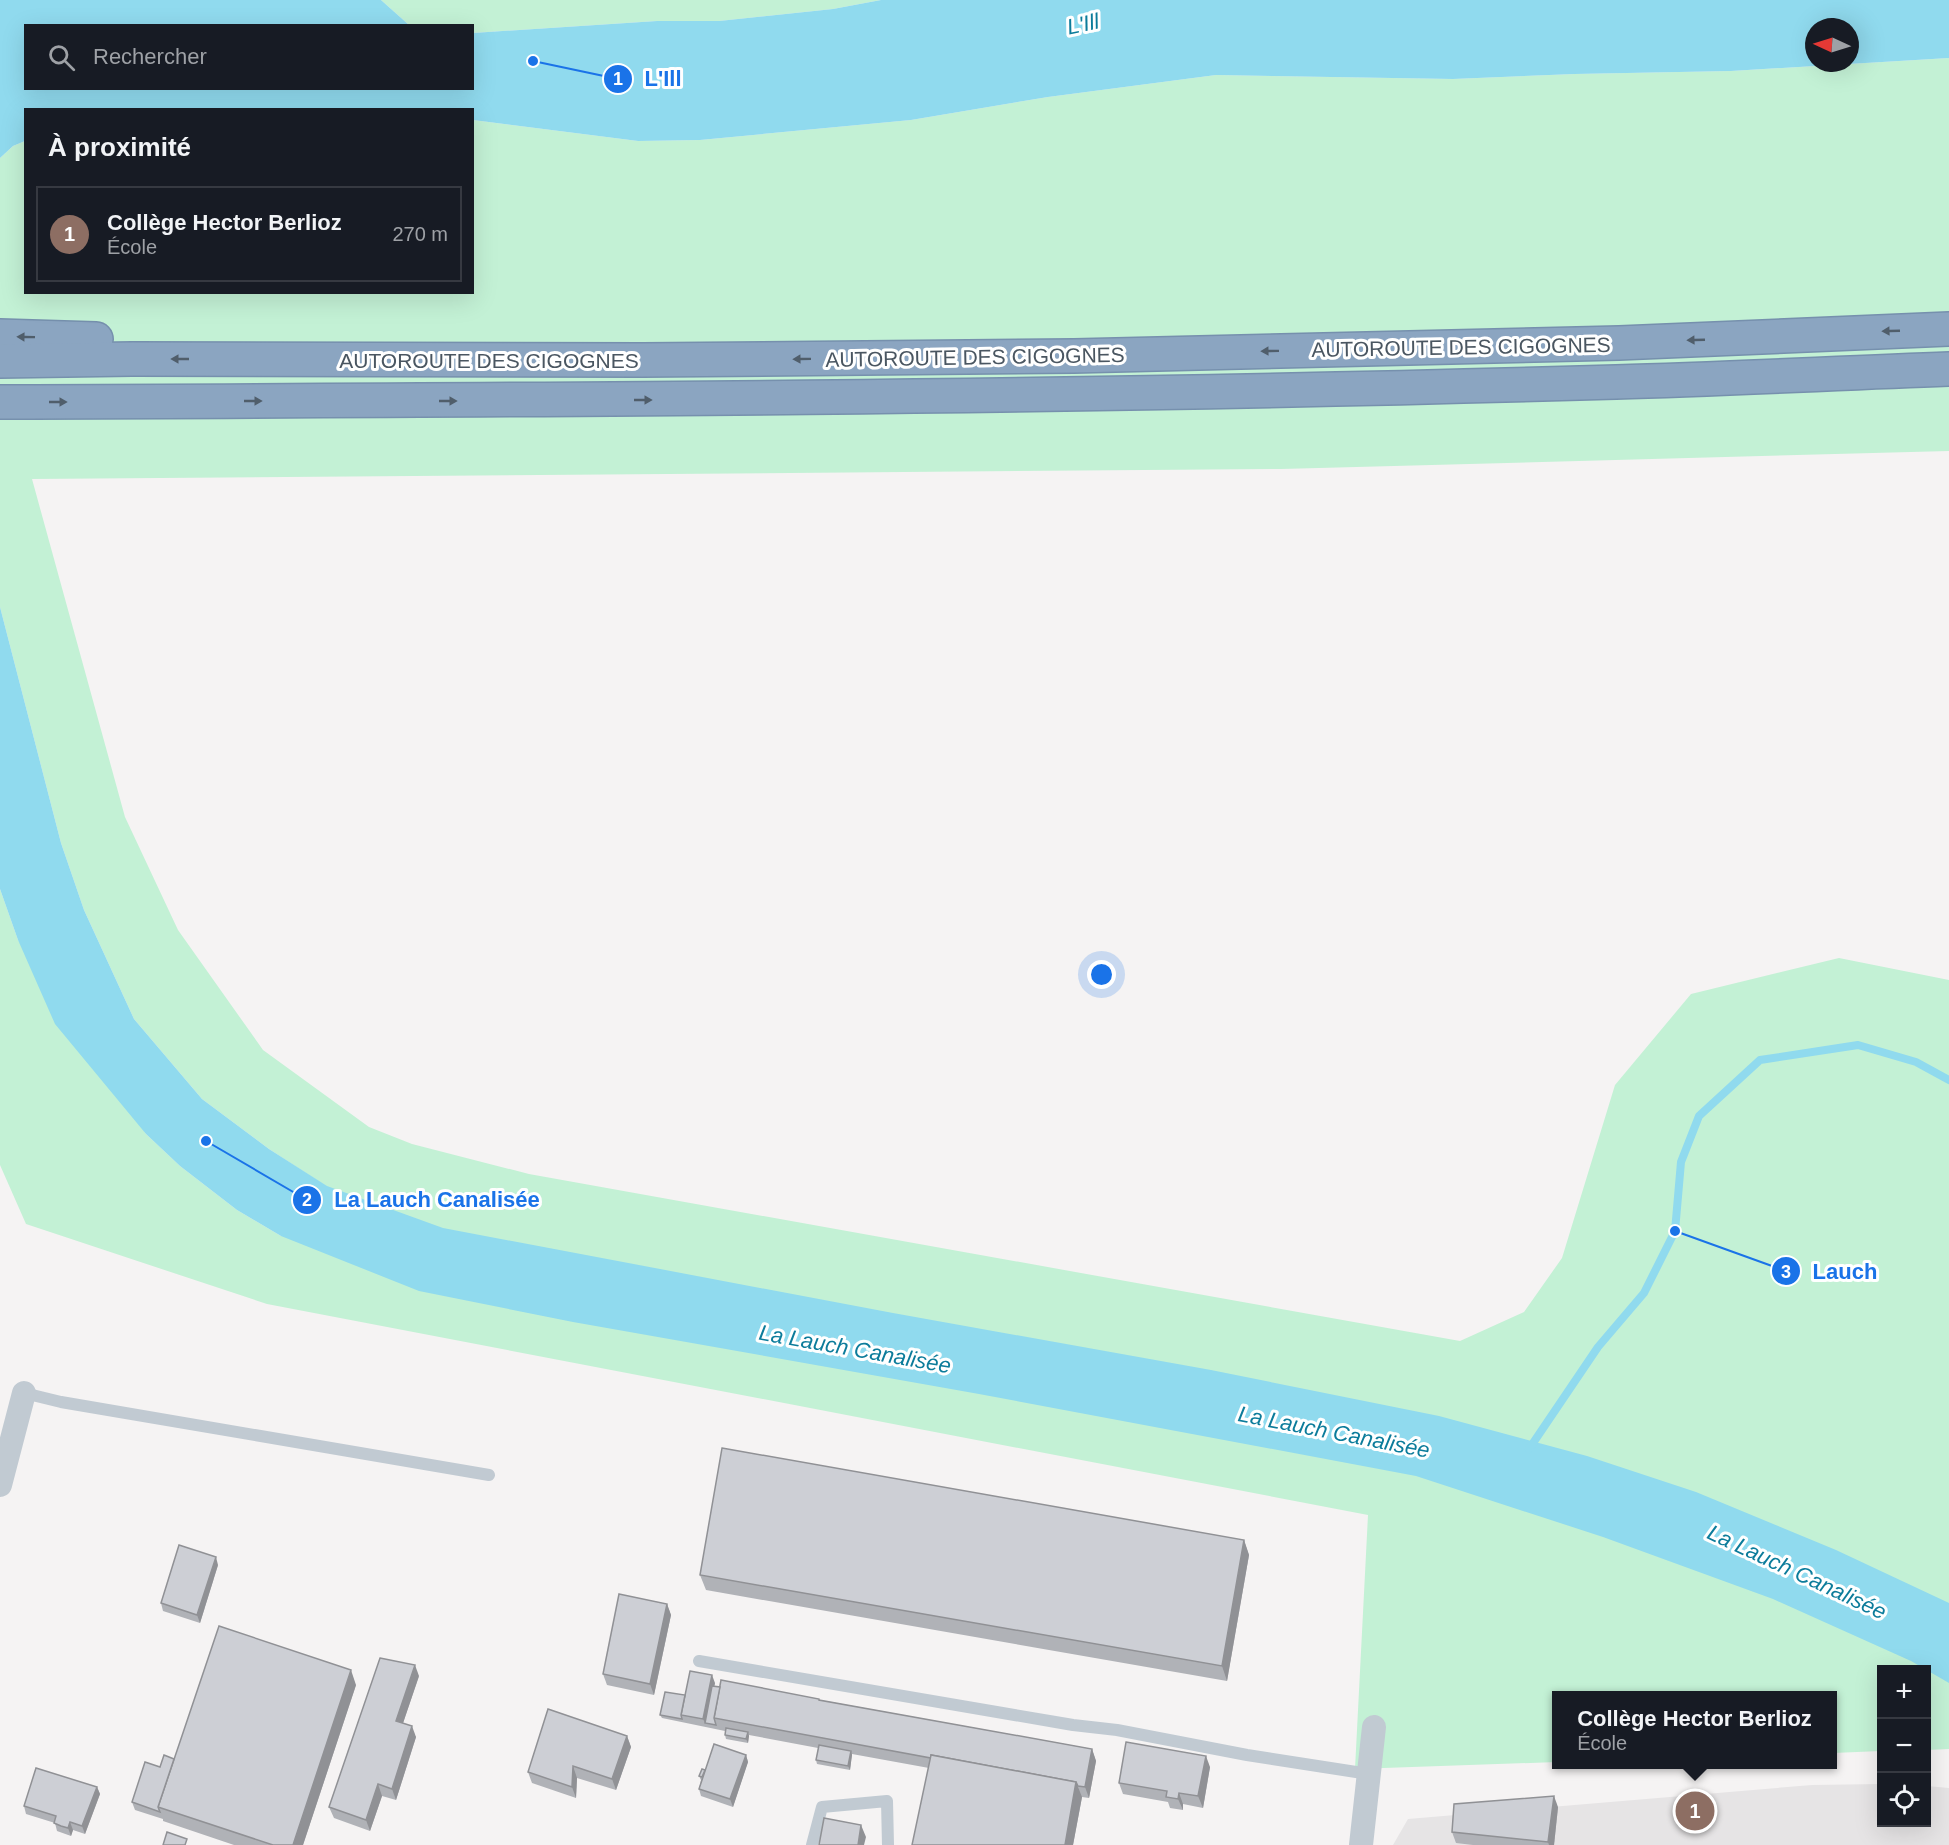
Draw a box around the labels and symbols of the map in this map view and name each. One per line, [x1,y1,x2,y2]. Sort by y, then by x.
water label: L'Ill [1065,8,1102,40]
north arrow [1805,18,1859,72]
callout: L'Ill [603,59,694,99]
text: L'Ill [644,66,682,91]
text: 1 [613,69,623,89]
one-way arrow [1881,327,1900,336]
one-way arrow [17,332,36,341]
street label: AUTOROUTE DES CIGOGNES [1311,333,1611,361]
one-way arrow [1686,335,1705,344]
street label: AUTOROUTE DES CIGOGNES [825,343,1125,371]
one-way arrow [1260,347,1279,356]
street label: AUTOROUTE DES CIGOGNES [339,349,639,372]
one-way arrow [792,354,811,364]
one-way arrow [170,355,189,364]
one-way arrow [634,395,653,405]
one-way arrow [244,396,263,406]
one-way arrow [439,396,458,406]
one-way arrow [49,397,68,407]
your location [1087,960,1116,989]
callout: La Lauch Canalisée [292,1180,551,1220]
text: La Lauch Canalisée [334,1187,540,1212]
text: 2 [302,1190,312,1210]
callout: Lauch [1771,1251,1890,1291]
text: Lauch [1813,1259,1877,1284]
text: 3 [1781,1262,1791,1282]
water label: La Lauch Canalisée [757,1320,953,1378]
water label: La Lauch Canalisée [1236,1401,1432,1463]
water label: La Lauch Canalisée [1704,1520,1890,1624]
pin: 1 [1676,1788,1714,1834]

